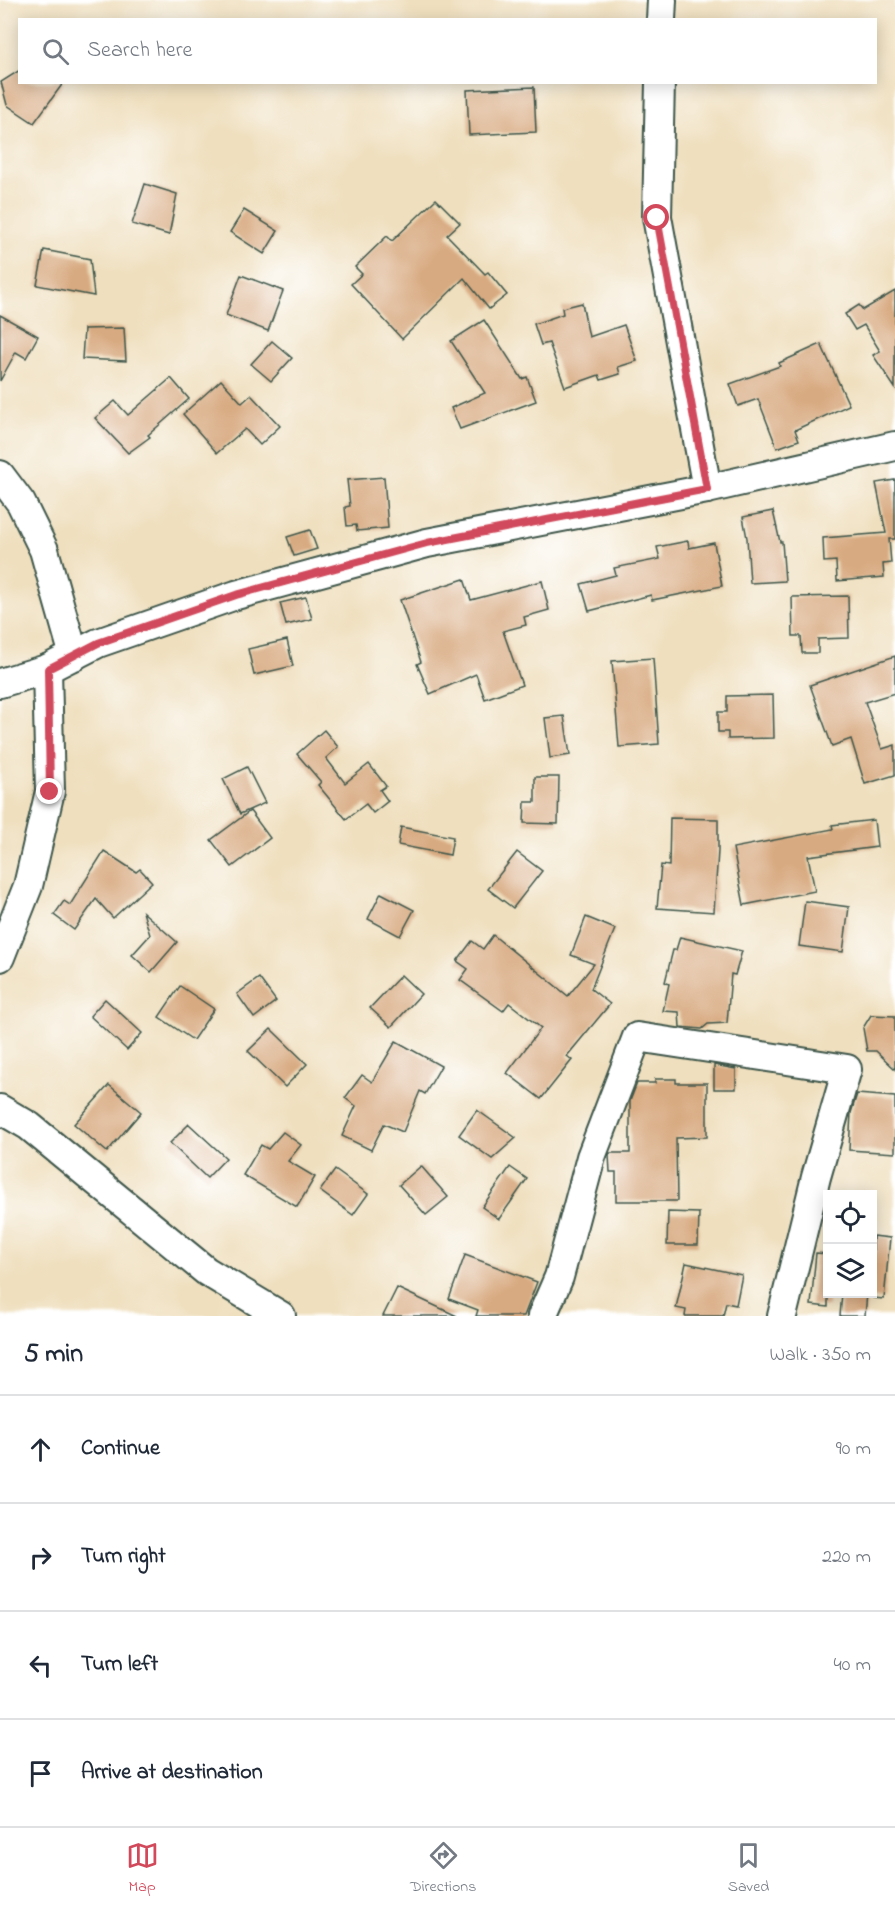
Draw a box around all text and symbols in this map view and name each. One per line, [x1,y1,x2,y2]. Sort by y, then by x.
search box [18,18,877,84]
icon: search [39,35,72,68]
text: Search here [87,35,192,67]
route start [643,204,669,230]
route end [36,778,62,804]
map controls [823,1190,877,1298]
button: locate [823,1190,877,1244]
button: layers [823,1244,877,1298]
text: 5 min [24,1336,83,1374]
text: Walk · 350 m [769,1341,871,1370]
icon: ahead [24,1433,57,1466]
text: Continue [81,1433,160,1465]
text: 90 m [836,1435,871,1464]
icon: right [24,1541,57,1574]
text: Turn right [81,1541,166,1573]
text: 220 m [822,1543,871,1572]
icon: left [24,1649,57,1682]
text: Turn left [81,1649,158,1681]
text: 40 m [834,1651,871,1680]
icon: arrive [24,1757,57,1790]
text: Arrive at destination [81,1757,263,1789]
tab: Map [126,1839,159,1899]
tab: Directions [410,1839,476,1899]
tab: Saved [728,1839,769,1899]

